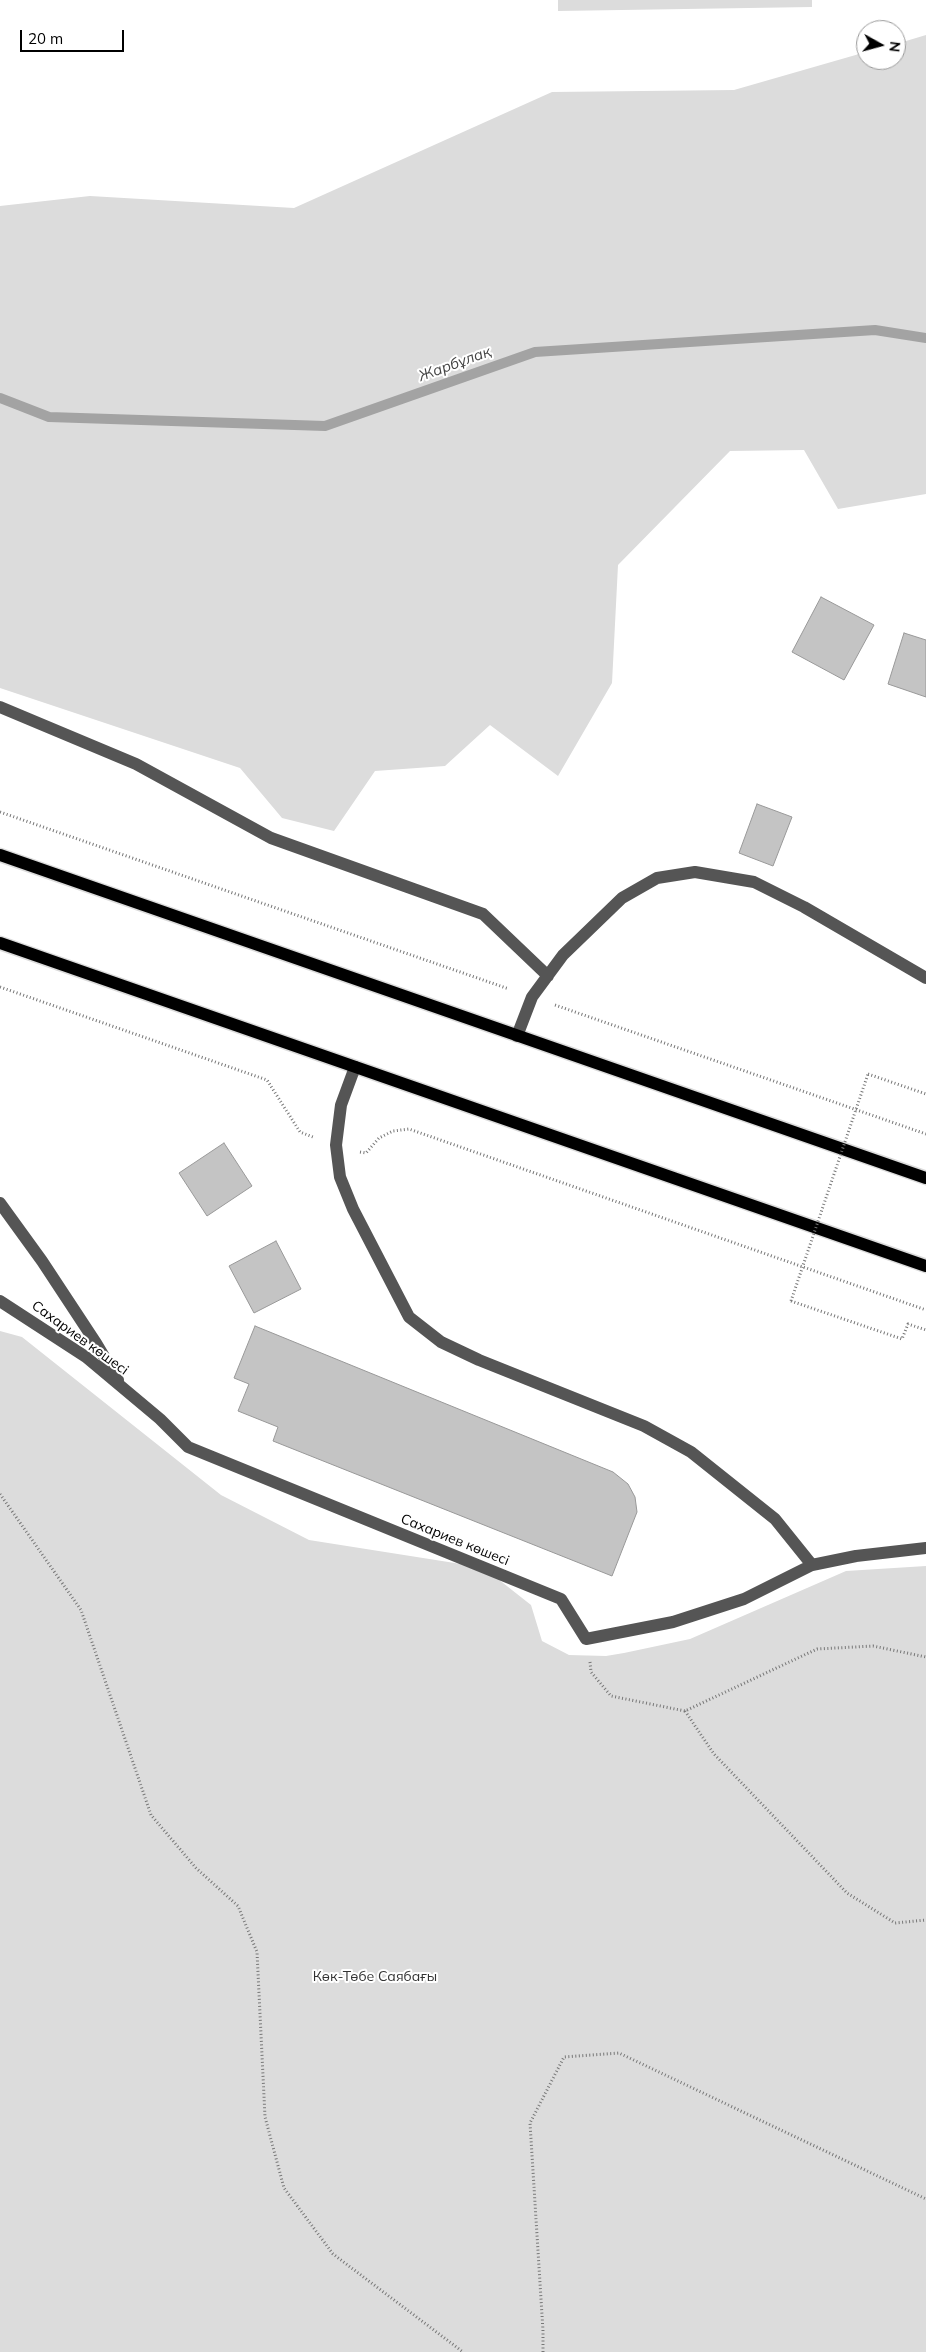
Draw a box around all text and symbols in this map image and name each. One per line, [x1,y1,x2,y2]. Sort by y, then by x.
scale bar [22,20,126,52]
north arrow [856,20,906,70]
text: 20 m [28,29,63,48]
text: N [885,40,904,53]
water label: Жарбұлақ [416,343,494,385]
street label: Сахариев көшесі [28,1297,132,1379]
street label: Сахариев көшесі [398,1511,512,1569]
park label: Көк-Төбе Саябағы [313,1969,437,1985]

